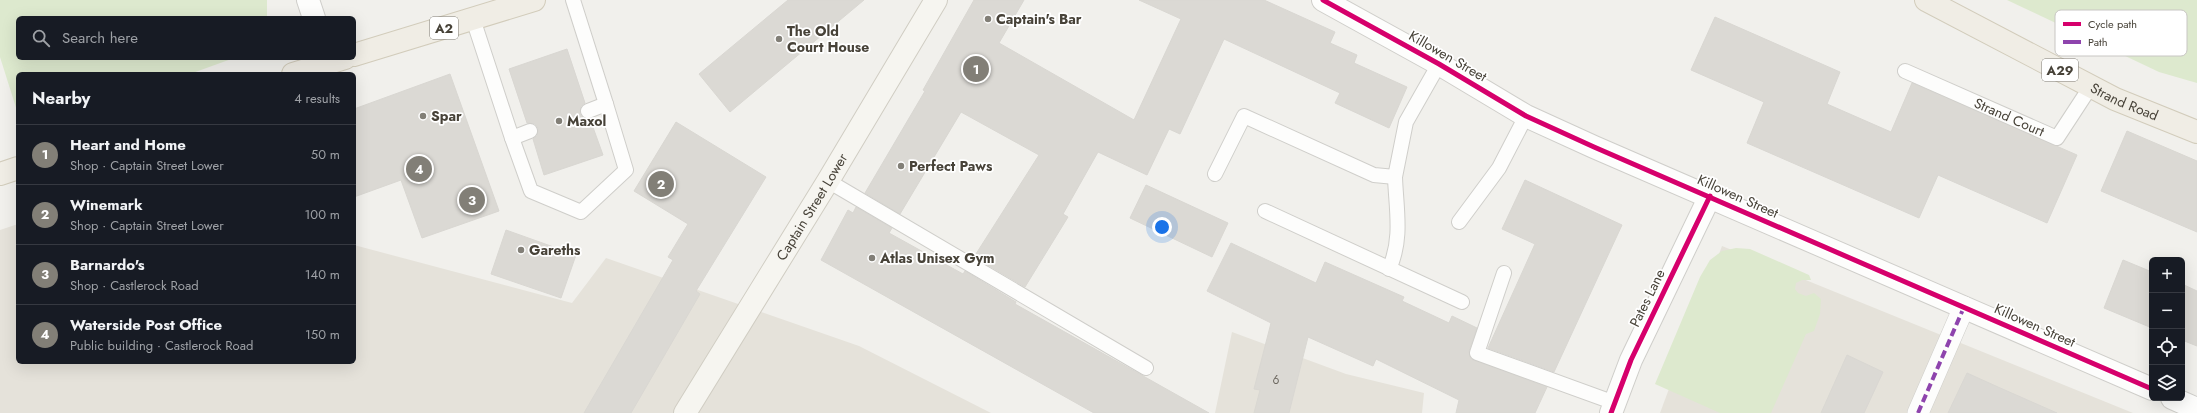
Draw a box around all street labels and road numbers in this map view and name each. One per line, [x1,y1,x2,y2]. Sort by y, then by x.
road number: A2 [430,17,458,39]
street label: Killowen Street [1405,26,1491,87]
road number: A29 [2042,59,2078,81]
street label: Strand Road [2087,78,2161,125]
street label: Strand Court [1971,93,2048,141]
street label: Captain Street Lower [771,149,852,264]
street label: Killowen Street [1694,169,1782,223]
street label: Pates Lane [1624,266,1670,330]
street label: Killowen Street [1991,298,2079,352]

